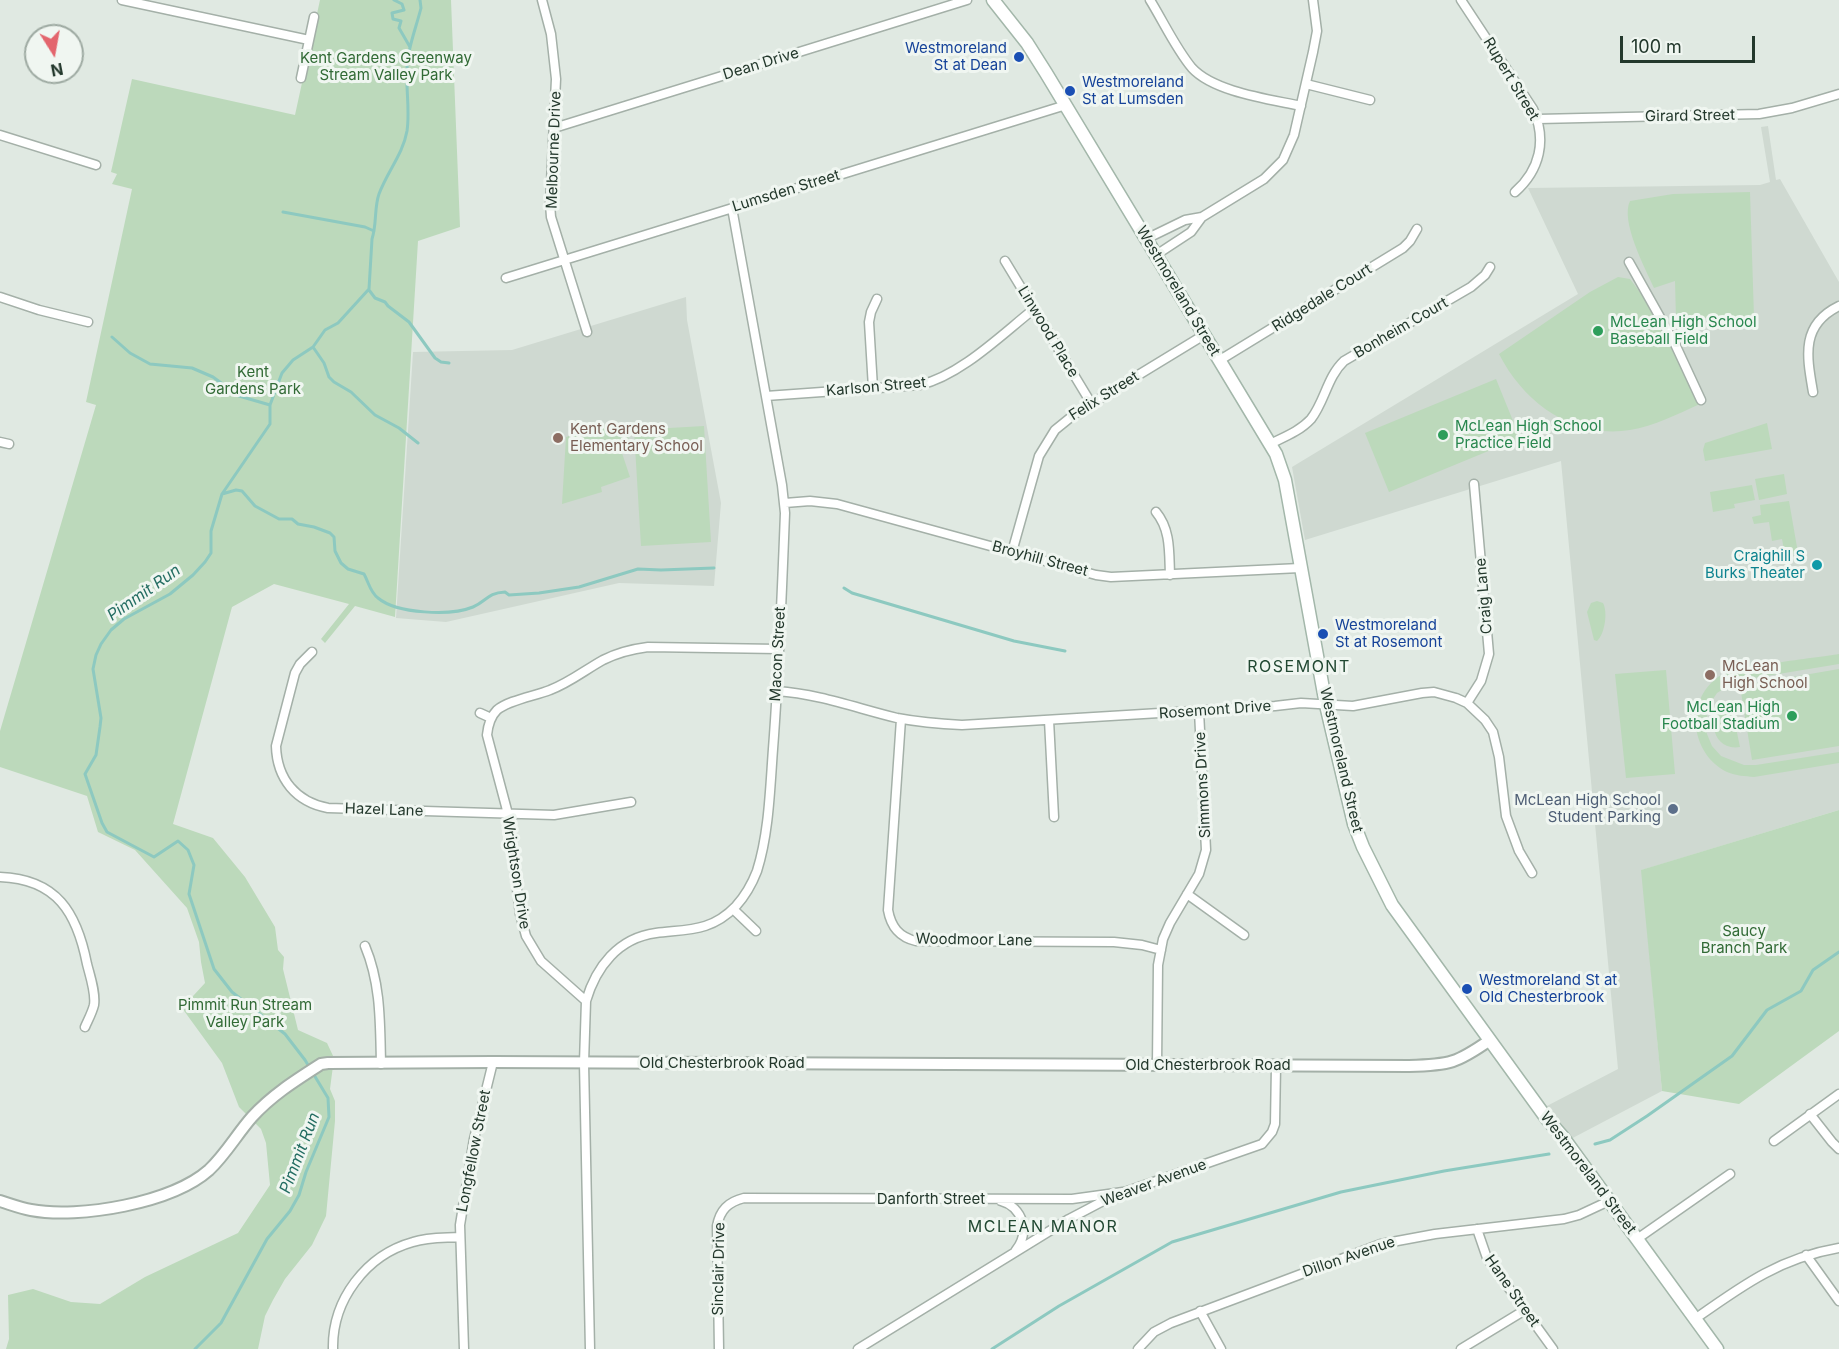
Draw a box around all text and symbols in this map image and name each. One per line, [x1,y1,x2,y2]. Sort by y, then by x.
north arrow [24,24,84,84]
scale bar [1623,24,1758,62]
street label: Rupert Street [1479,34,1543,124]
text: 100 m [1631,36,1682,57]
place label: Westmoreland St at Dean [905,39,1007,74]
street label: Dean Drive [721,44,801,84]
park label: Kent Gardens Greenway Stream Valley Park [300,49,472,84]
marker: Westmoreland St at Dean [1012,50,1026,64]
text: N [49,59,65,81]
place label: Westmoreland St at Lumsden [1082,73,1184,108]
marker: Westmoreland St at Lumsden [1063,84,1077,98]
street label: Melbourne Drive [543,91,565,209]
street label: Girard Street [1645,106,1735,126]
street label: Lumsden Street [730,166,842,216]
street label: Westmoreland Street [1132,223,1224,359]
street label: Ridgedale Court [1269,260,1375,336]
street label: Linwood Place [1014,283,1082,381]
street label: Bonheim Court [1351,294,1451,362]
place label: McLean High School Baseball Field [1610,313,1757,348]
marker: McLean High School Baseball Field [1591,324,1605,338]
park label: Kent Gardens Park [205,363,301,398]
street label: Felix Street [1066,367,1142,425]
street label: Karlson Street [825,374,927,400]
place label: McLean High School Practice Field [1455,417,1602,452]
place label: Kent Gardens Elementary School [570,420,703,455]
marker: McLean High School Practice Field [1436,428,1450,442]
marker: Kent Gardens Elementary School [551,431,565,445]
street label: Broyhill Street [990,538,1090,580]
place label: Craighill S Burks Theater [1705,547,1805,582]
street label: Craig Lane [1472,557,1496,635]
marker: Craighill S Burks Theater [1810,558,1824,572]
water label: Pimmit Run [104,561,184,625]
street label: Macon Street [767,606,789,702]
place label: Westmoreland St at Rosemont [1335,616,1442,651]
marker: Westmoreland St at Rosemont [1316,627,1330,641]
district label: ROSEMONT [1247,657,1351,677]
place label: McLean High School [1722,657,1808,692]
marker: McLean High School [1703,668,1717,682]
street label: Westmoreland Street [1316,686,1366,834]
street label: Rosemont Drive [1158,697,1272,723]
place label: McLean High Football Stadium [1662,698,1780,733]
marker: McLean High Football Stadium [1785,709,1799,723]
street label: Simmons Drive [1191,731,1215,839]
place label: McLean High School Student Parking [1514,791,1661,826]
street label: Hazel Lane [344,800,424,820]
marker: McLean High School Student Parking [1666,802,1680,816]
street label: Wrightson Drive [498,815,534,931]
park label: Saucy Branch Park [1701,922,1787,957]
street label: Woodmoor Lane [916,930,1032,950]
place label: Westmoreland St at Old Chesterbrook [1479,971,1617,1006]
marker: Westmoreland St at Old Chesterbrook [1460,982,1474,996]
park label: Pimmit Run Stream Valley Park [178,996,312,1031]
street label: Old Chesterbrook Road [639,1054,805,1072]
street label: Old Chesterbrook Road [1125,1056,1291,1074]
street label: Longfellow Street [453,1088,495,1214]
street label: Westmoreland Street [1536,1108,1640,1238]
water label: Pimmit Run [276,1110,324,1196]
street label: Weaver Avenue [1099,1156,1209,1210]
street label: Danforth Street [877,1190,985,1208]
district label: MCLEAN MANOR [968,1217,1118,1237]
street label: Sinclair Drive [709,1222,729,1316]
street label: Dillon Avenue [1300,1233,1398,1281]
street label: Hane Street [1481,1252,1543,1330]

